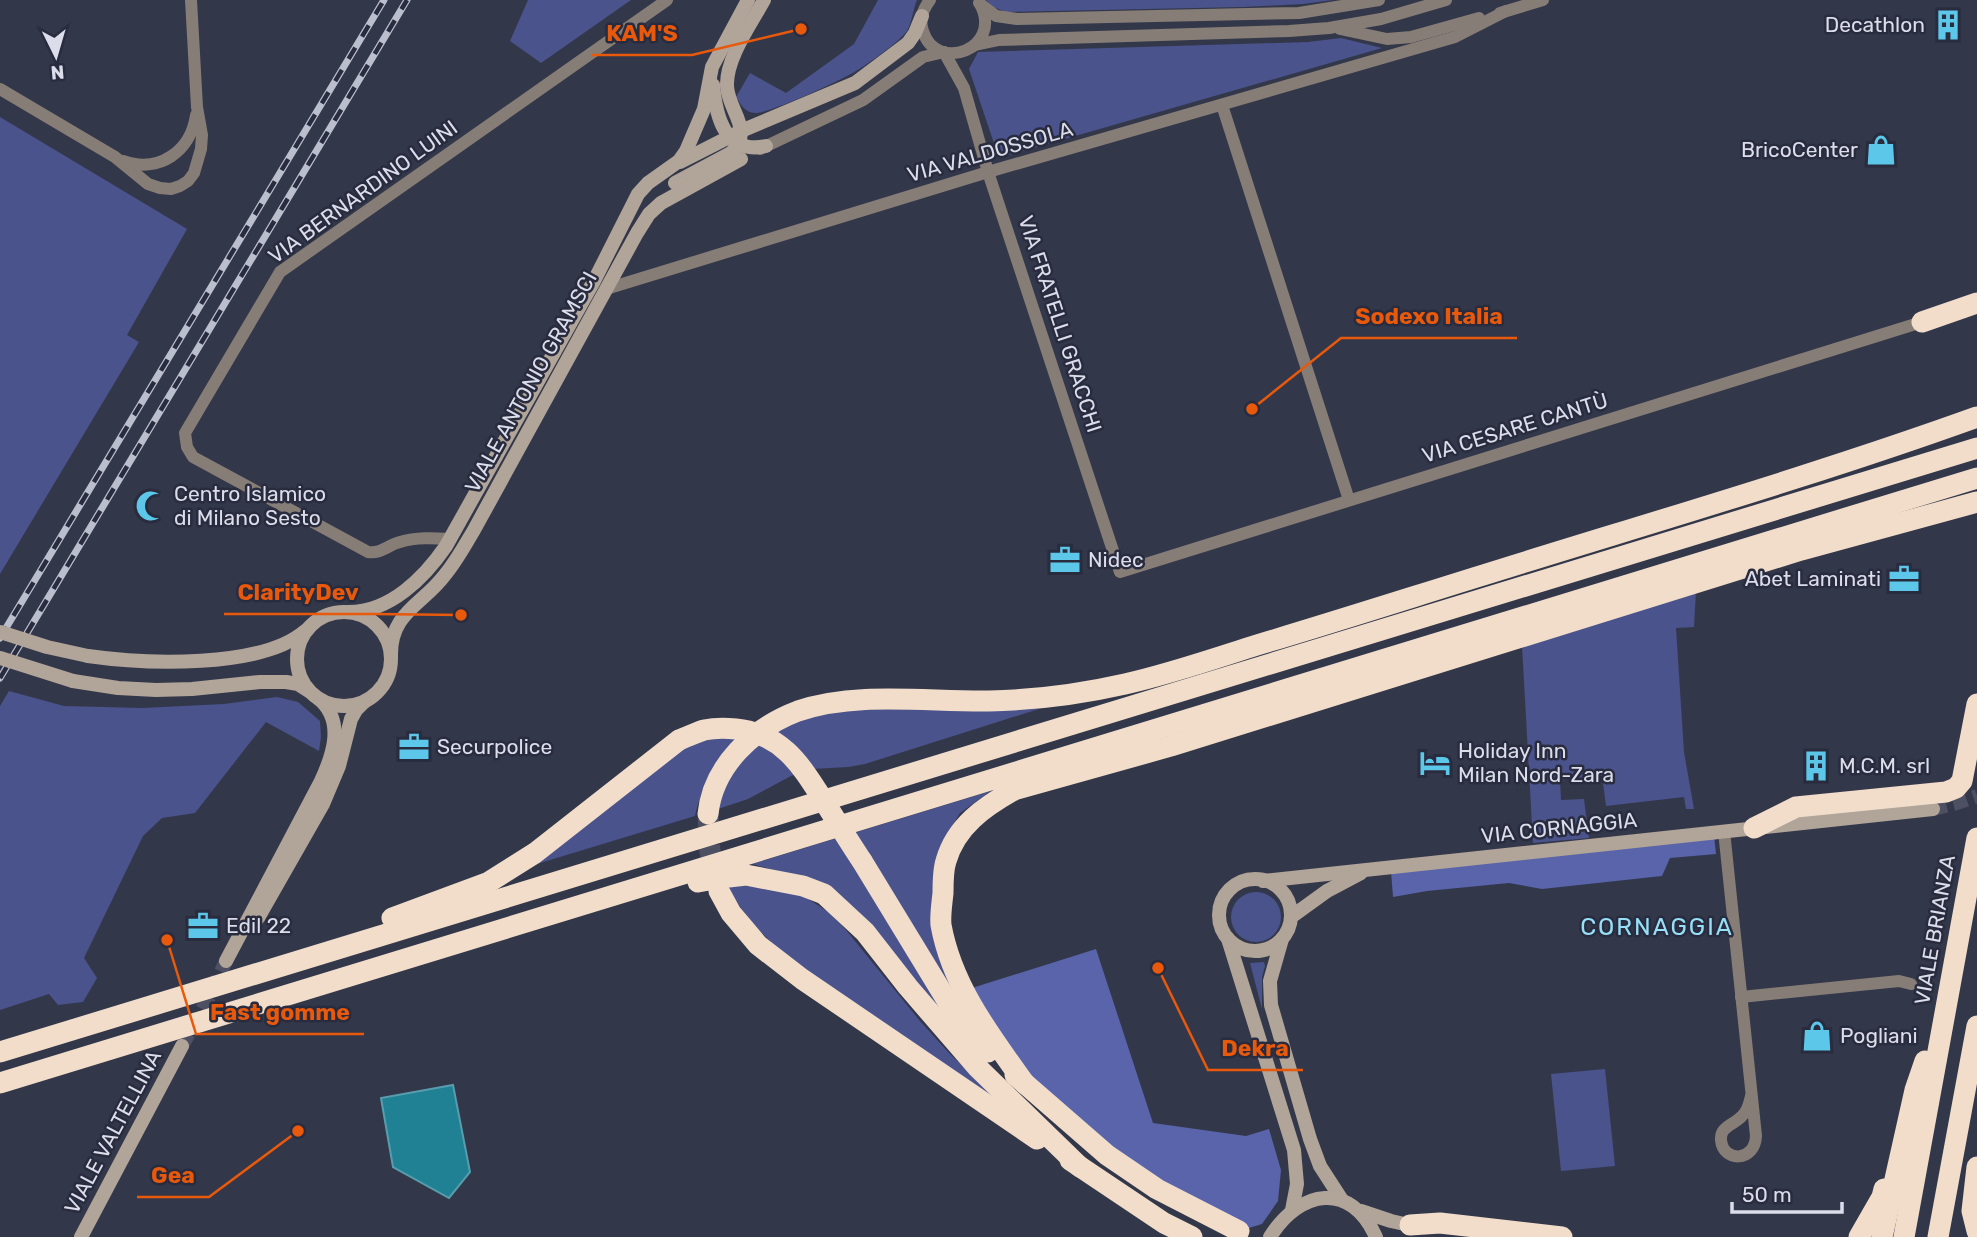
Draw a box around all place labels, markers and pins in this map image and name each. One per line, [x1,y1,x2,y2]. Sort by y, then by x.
building icon: Decathlon [1931,8,1965,42]
callout: KAM'S [592,11,692,55]
place label: Decathlon [1825,12,1925,37]
shop icon: BricoCenter [1864,133,1898,167]
place label: BricoCenter [1741,137,1858,162]
callout: Sodexo Italia [1341,294,1517,338]
place label: Centro Islamico di Milano Sesto [174,481,326,530]
mosque icon: Centro Islamico di Milano Sesto [134,489,168,523]
office icon: Nidec [1048,543,1082,577]
place label: Nidec [1088,547,1144,572]
office icon: Abet Laminati [1887,562,1921,596]
place label: Abet Laminati [1745,566,1881,591]
callout: ClarityDev [224,570,373,614]
office icon: Securpolice [397,730,431,764]
place label: Securpolice [437,734,552,759]
place label: Holiday Inn Milan Nord-Zara [1458,738,1614,787]
hotel icon: Holiday Inn Milan Nord-Zara [1418,746,1452,780]
building icon: M.C.M. srl [1799,749,1833,783]
place label: M.C.M. srl [1839,753,1930,778]
office icon: Edil 22 [186,909,220,943]
place label: Edil 22 [226,913,291,938]
callout: Fast gomme [196,990,364,1034]
shop icon: Pogliani [1800,1019,1834,1053]
place label: Pogliani [1840,1023,1918,1048]
callout: Dekra [1208,1026,1303,1070]
callout: Gea [137,1153,209,1197]

